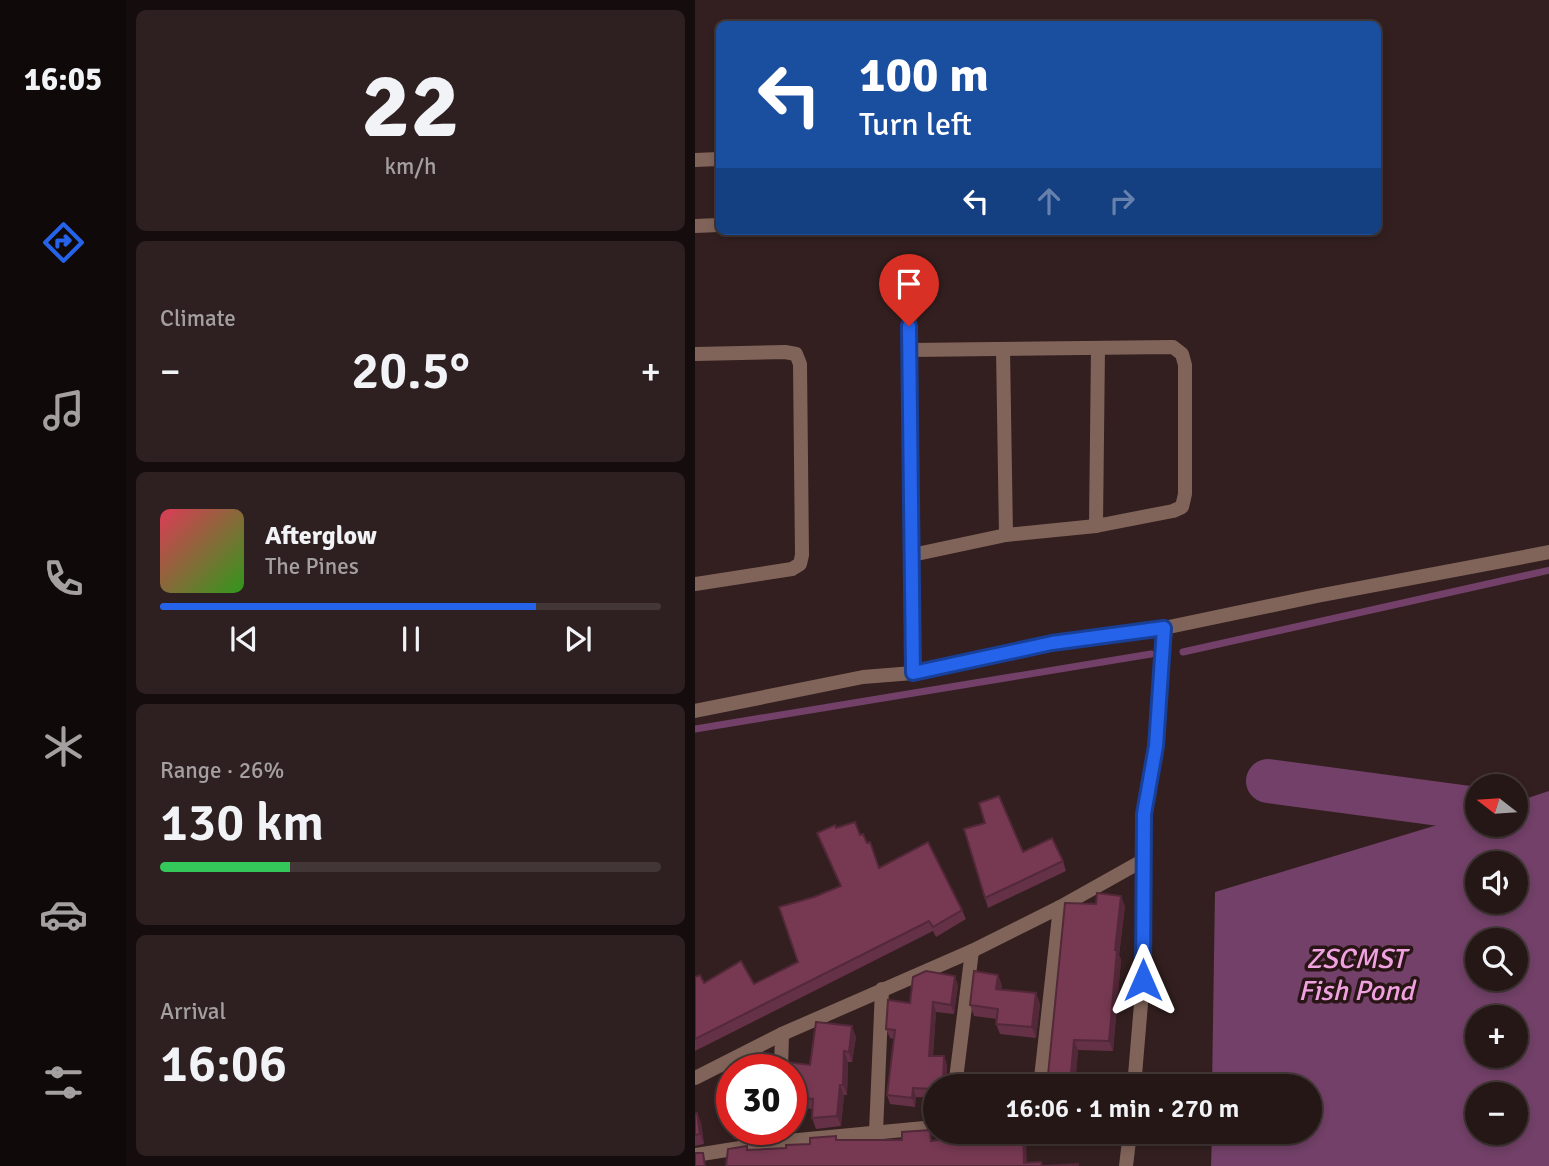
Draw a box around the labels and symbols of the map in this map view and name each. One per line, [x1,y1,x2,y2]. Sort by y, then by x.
pin [879,254,939,326]
north arrow [1465,774,1528,836]
water label: ZSCMST Fish Pond [1298,942,1417,1008]
position arrow [1106,943,1180,1017]
speed limit sign: 30 [716,1054,807,1145]

